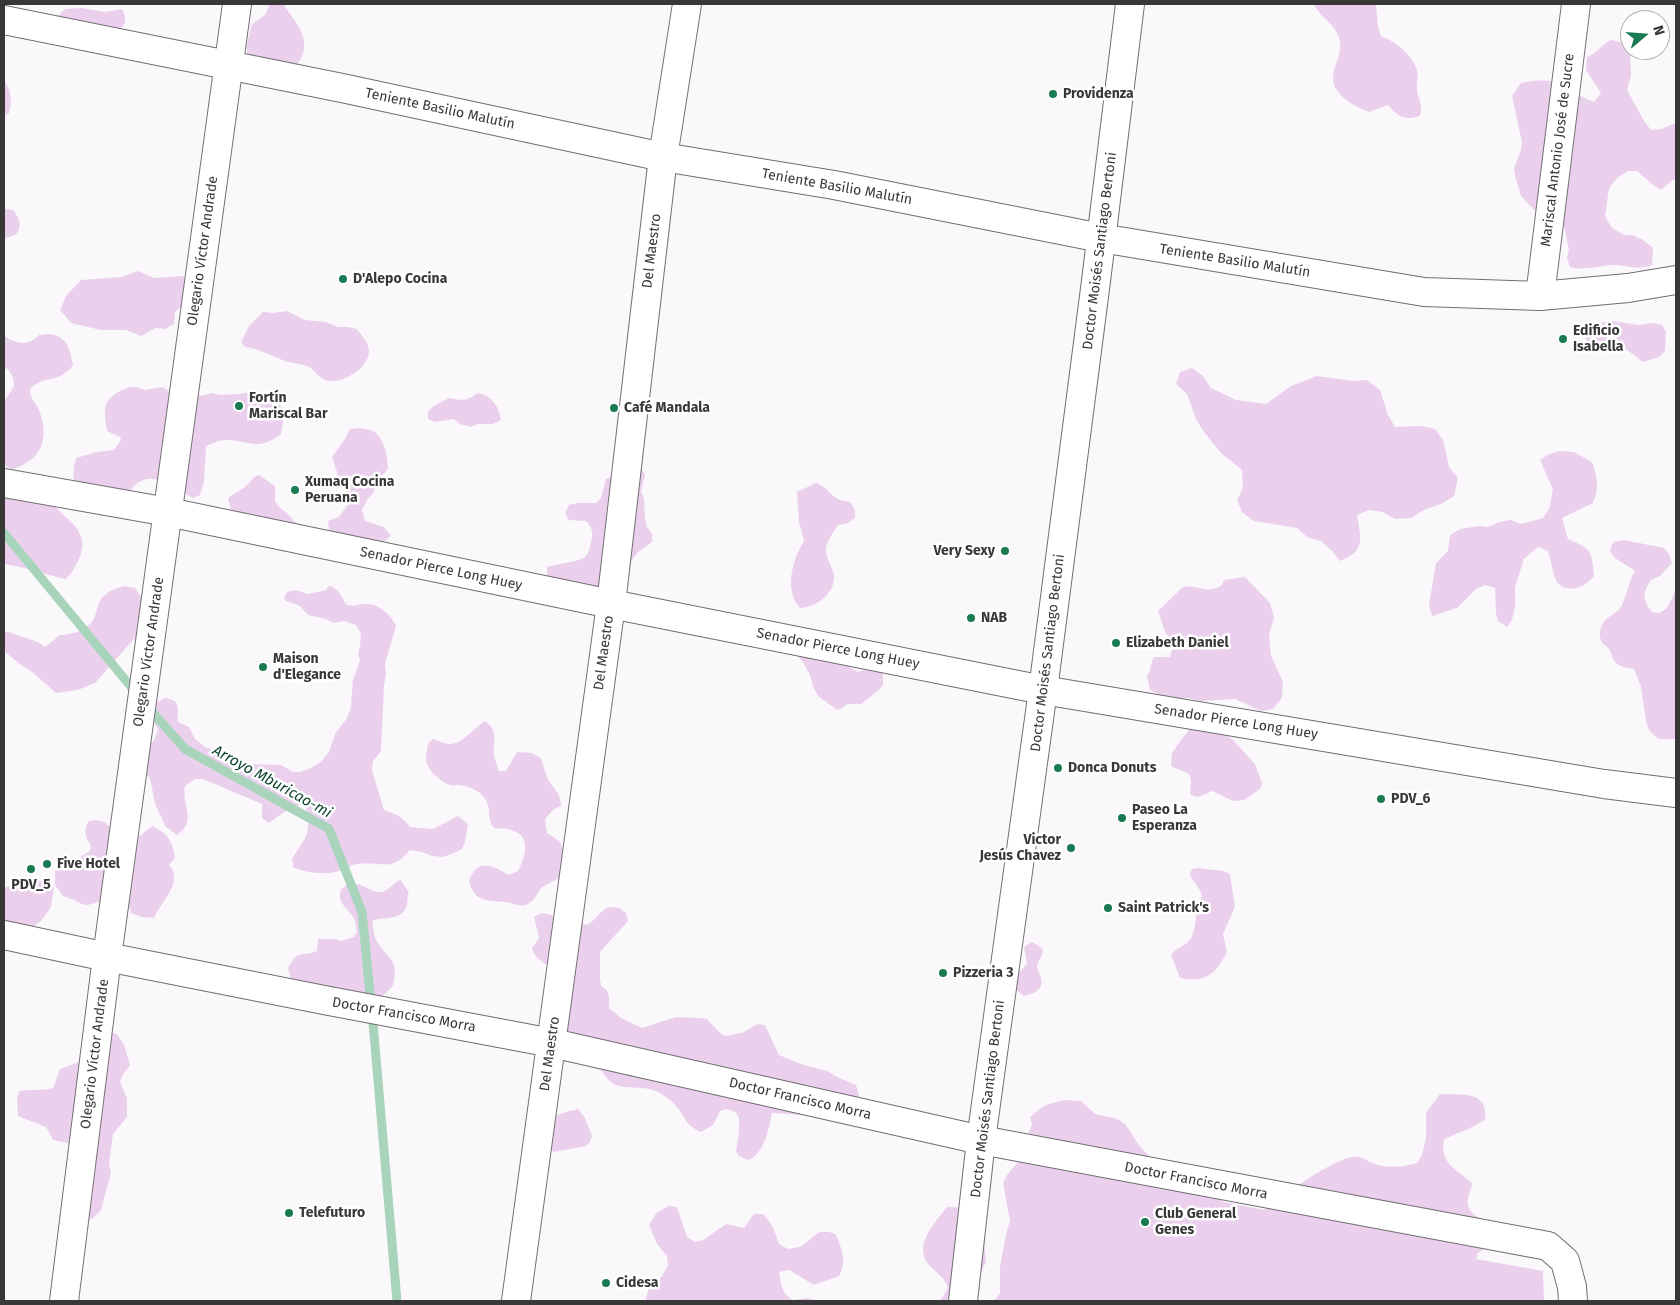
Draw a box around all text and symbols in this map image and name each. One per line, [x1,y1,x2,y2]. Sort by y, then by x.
north arrow [1620,10,1670,60]
text: N [1649,23,1668,38]
street label: Mariscal Antonio José de Sucre [1538,52,1578,248]
street label: Teniente Basilio Malutín [364,85,516,133]
place label: Providenza [1063,86,1134,102]
marker: Providenza [1047,88,1059,100]
street label: Doctor Moisés Santiago Bertoni [1080,151,1120,351]
street label: Teniente Basilio Malutín [760,165,914,209]
street label: Olegario Víctor Andrade [184,175,222,327]
street label: Del Maestro [639,213,665,289]
street label: Teniente Basilio Malutín [1158,241,1312,281]
place label: D'Alepo Cocina [353,271,447,287]
marker: D'Alepo Cocina [337,273,349,285]
place label: Edificio Isabella [1573,323,1623,356]
marker: Edificio Isabella [1557,333,1569,345]
place label: Fortín Mariscal Bar [249,390,327,422]
marker: Fortín Mariscal Bar [233,400,245,412]
place label: Café Mandala [624,400,710,416]
marker: Café Mandala [608,402,620,414]
place label: Xumaq Cocina Peruana [305,474,395,507]
marker: Xumaq Cocina Peruana [289,484,301,496]
place label: Very Sexy [933,543,995,559]
street label: Senador Pierce Long Huey [358,544,524,594]
marker: Very Sexy [999,545,1011,557]
street label: Doctor Moisés Santiago Bertoni [1028,553,1068,753]
street label: Olegario Víctor Andrade [130,576,168,728]
place label: NAB [981,610,1007,626]
marker: NAB [965,612,977,624]
street label: Del Maestro [590,615,618,691]
street label: Senador Pierce Long Huey [755,625,921,673]
place label: Elizabeth Daniel [1126,635,1229,651]
marker: Elizabeth Daniel [1110,637,1122,649]
place label: Maison d'Elegance [273,651,341,684]
marker: Maison d'Elegance [257,661,269,673]
street label: Senador Pierce Long Huey [1153,701,1319,743]
water label: Arroyo Mburicao-mi [209,742,335,822]
place label: Donca Donuts [1068,760,1156,776]
marker: Donca Donuts [1052,762,1064,774]
place label: PDV_6 [1391,791,1430,807]
marker: PDV_6 [1375,793,1387,805]
place label: Paseo La Esperanza [1132,802,1197,834]
marker: Paseo La Esperanza [1116,812,1128,824]
place label: Victor Jesús Chavez [979,832,1061,864]
marker: Victor Jesús Chavez [1065,842,1077,854]
place label: Five Hotel [57,856,120,872]
marker: Five Hotel [41,858,53,870]
marker: PDV_5 [25,863,37,875]
place label: PDV_5 [11,877,51,893]
place label: Saint Patrick's [1118,900,1209,916]
marker: Saint Patrick's [1102,902,1114,914]
place label: Pizzeria 3 [953,965,1014,981]
marker: Pizzeria 3 [937,967,949,979]
street label: Olegario Víctor Andrade [77,978,113,1130]
street label: Doctor Francisco Morra [331,994,477,1036]
street label: Doctor Moisés Santiago Bertoni [968,999,1008,1199]
street label: Del Maestro [536,1016,564,1092]
street label: Doctor Francisco Morra [727,1074,873,1124]
street label: Doctor Francisco Morra [1123,1159,1269,1203]
place label: Telefuturo [299,1205,365,1221]
place label: Club General Genes [1155,1206,1236,1238]
marker: Telefuturo [283,1207,295,1219]
marker: Club General Genes [1139,1216,1151,1228]
place label: Cidesa [616,1275,658,1291]
marker: Cidesa [600,1277,612,1289]

